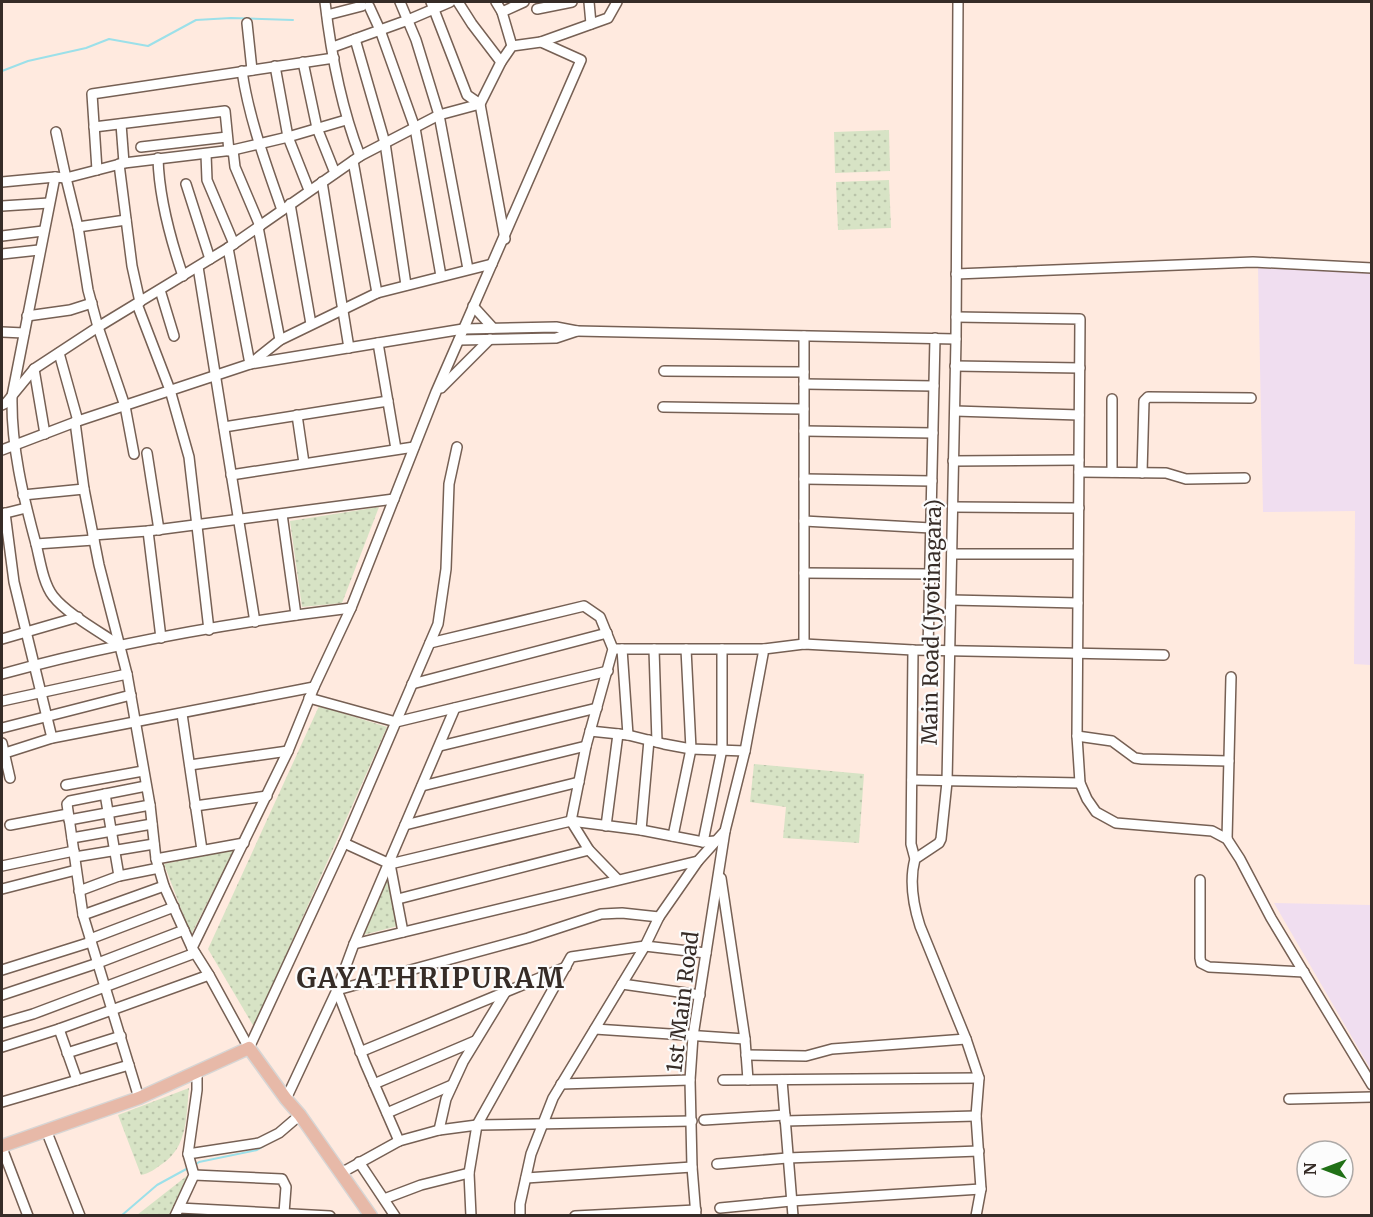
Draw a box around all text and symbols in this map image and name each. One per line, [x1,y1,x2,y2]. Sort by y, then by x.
street label: Main Road (Jyotinagara) [916,499,947,745]
street label: 1st Main Road [660,930,705,1074]
district label: GAYATHRIPURAM [297,961,565,995]
north arrow [1295,1139,1355,1199]
text: N [1300,1162,1320,1175]

